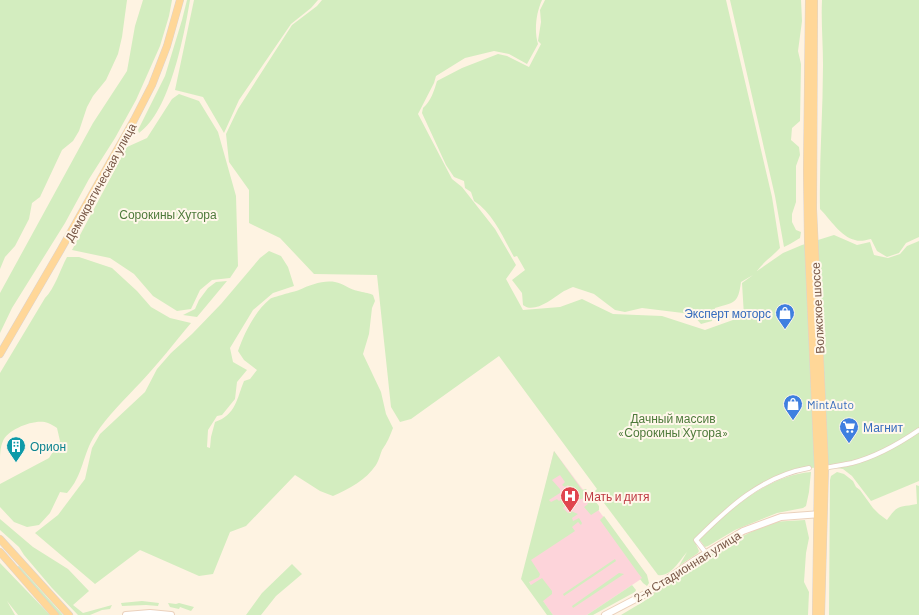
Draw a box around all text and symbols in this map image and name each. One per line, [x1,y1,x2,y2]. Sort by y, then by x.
street label: Демократическая улица [62,120,139,244]
park label: Сорокины Хутора [119,207,217,222]
street label: Волжское шоссе [808,262,826,354]
shop icon: Эксперт моторс [774,302,796,330]
place label: Эксперт моторс [684,306,771,321]
shop icon: MintAuto [782,393,804,421]
place label: MintAuto [807,397,854,411]
park label: Дачный массив «Сорокины Хутора» [618,411,728,440]
supermarket icon: Магнит [838,416,860,444]
place label: Магнит [863,420,904,434]
building icon: Орион [5,435,27,463]
place label: Орион [30,439,66,454]
hospital icon: Мать и дитя [559,485,581,513]
place label: Мать и дитя [584,489,650,504]
street label: 2-я Стадионная улица [631,527,744,605]

